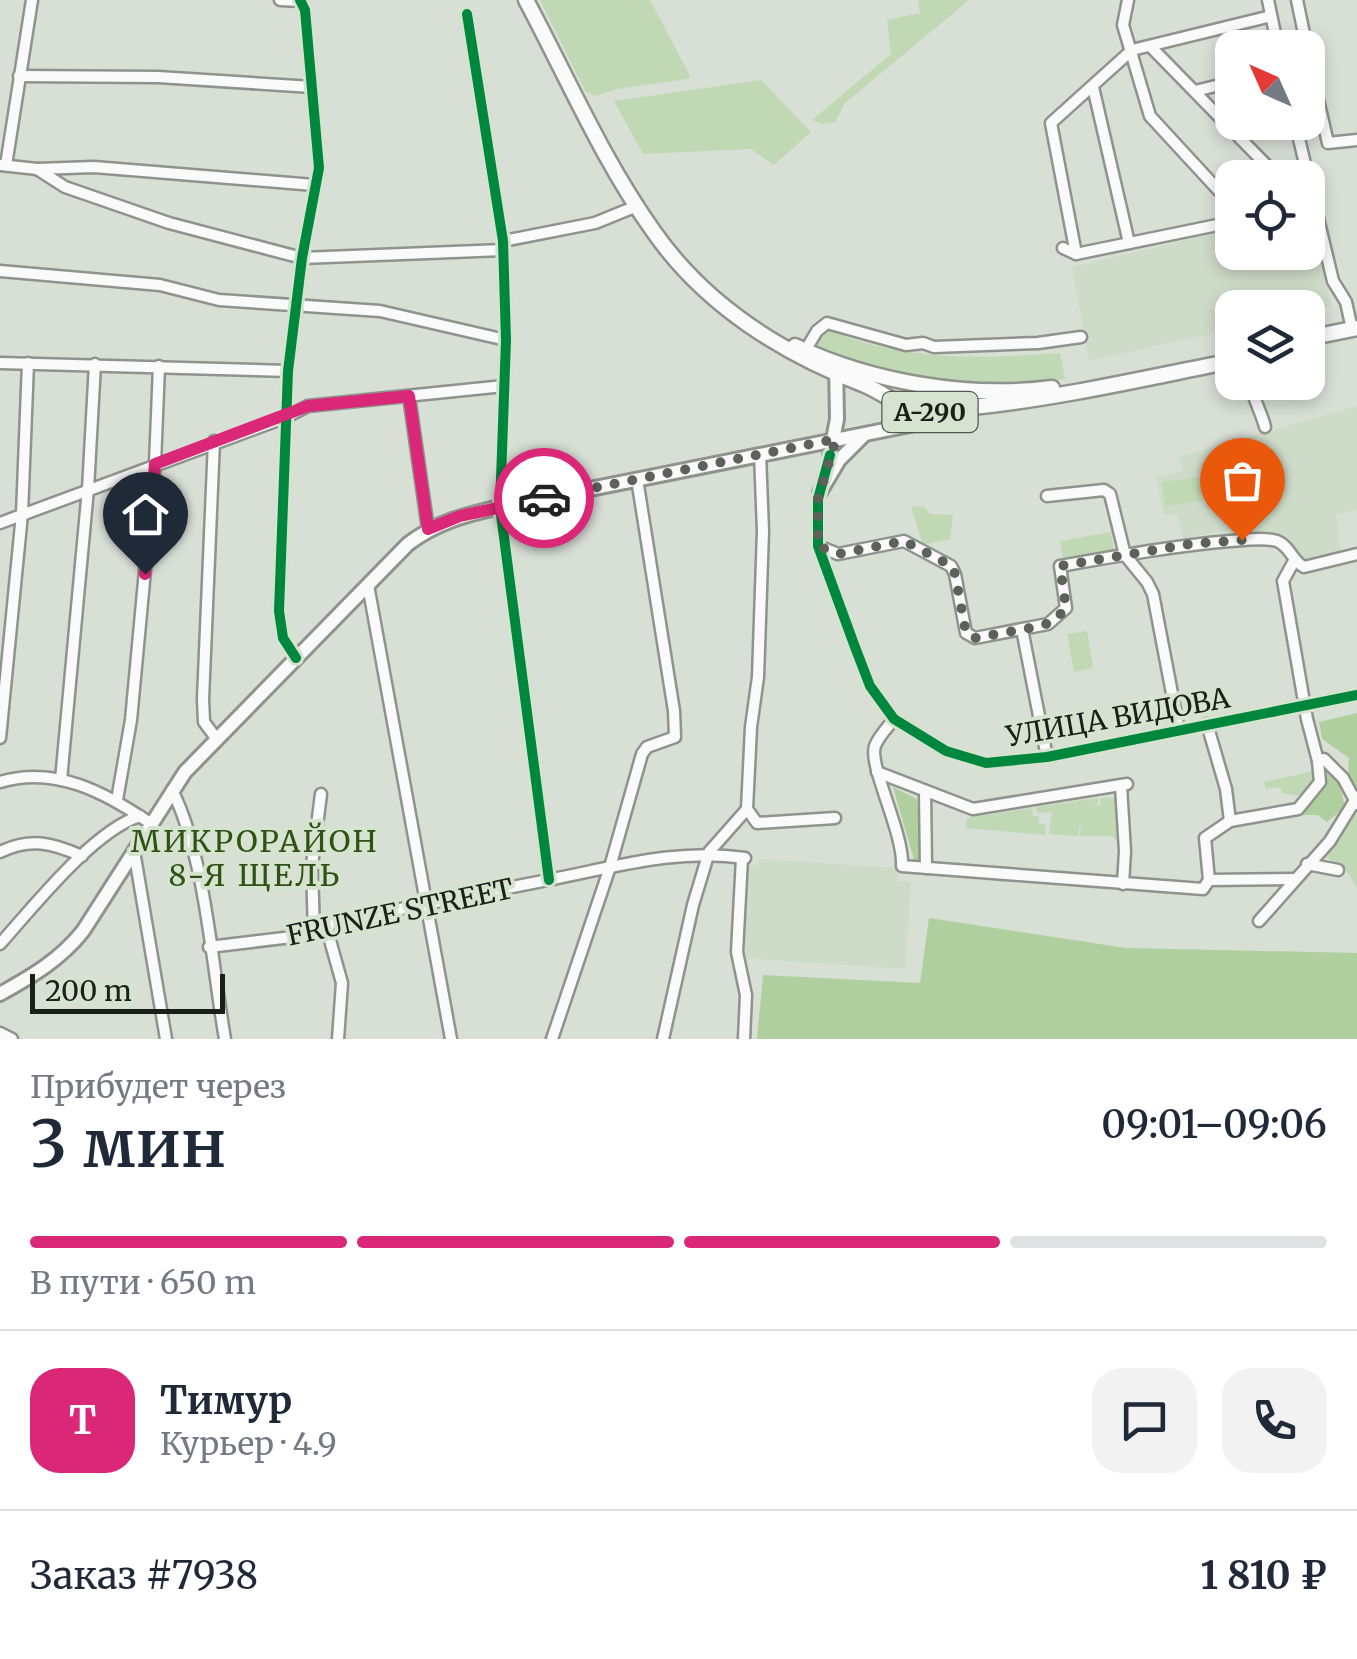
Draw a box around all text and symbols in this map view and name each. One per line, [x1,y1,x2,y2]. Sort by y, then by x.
north arrow [1215,30,1325,140]
map controls [1215,30,1325,400]
button: locate [1215,160,1325,270]
button: layers [1215,290,1325,400]
road number: А-290 [882,392,978,432]
pin [1200,438,1285,541]
courier [494,448,594,548]
icon: bag [1215,453,1270,508]
icon: car [517,471,572,526]
pin [103,472,188,575]
icon: home [118,487,173,542]
street label: УЛИЦА ВИДОВА [1002,680,1233,755]
district label: МИКРОРАЙОН 8-Я ЩЕЛЬ [131,822,379,894]
street label: FRUNZE STREET [283,870,517,954]
scale bar [30,969,225,1014]
text: 200 m [45,973,132,1009]
text: Прибудет через [30,1067,286,1107]
text: 09:01–09:06 [1101,1101,1327,1148]
text: 3 мин [30,1103,226,1185]
text: В пути · 650 m [30,1263,256,1303]
button: chat [1092,1368,1197,1473]
button: phone [1222,1368,1327,1473]
text: Тимур [160,1377,292,1424]
text: Т [69,1397,96,1444]
text: Курьер · 4.9 [160,1424,337,1464]
text: Заказ #7938 [30,1552,258,1599]
text: 1 810 ₽ [1200,1552,1327,1599]

